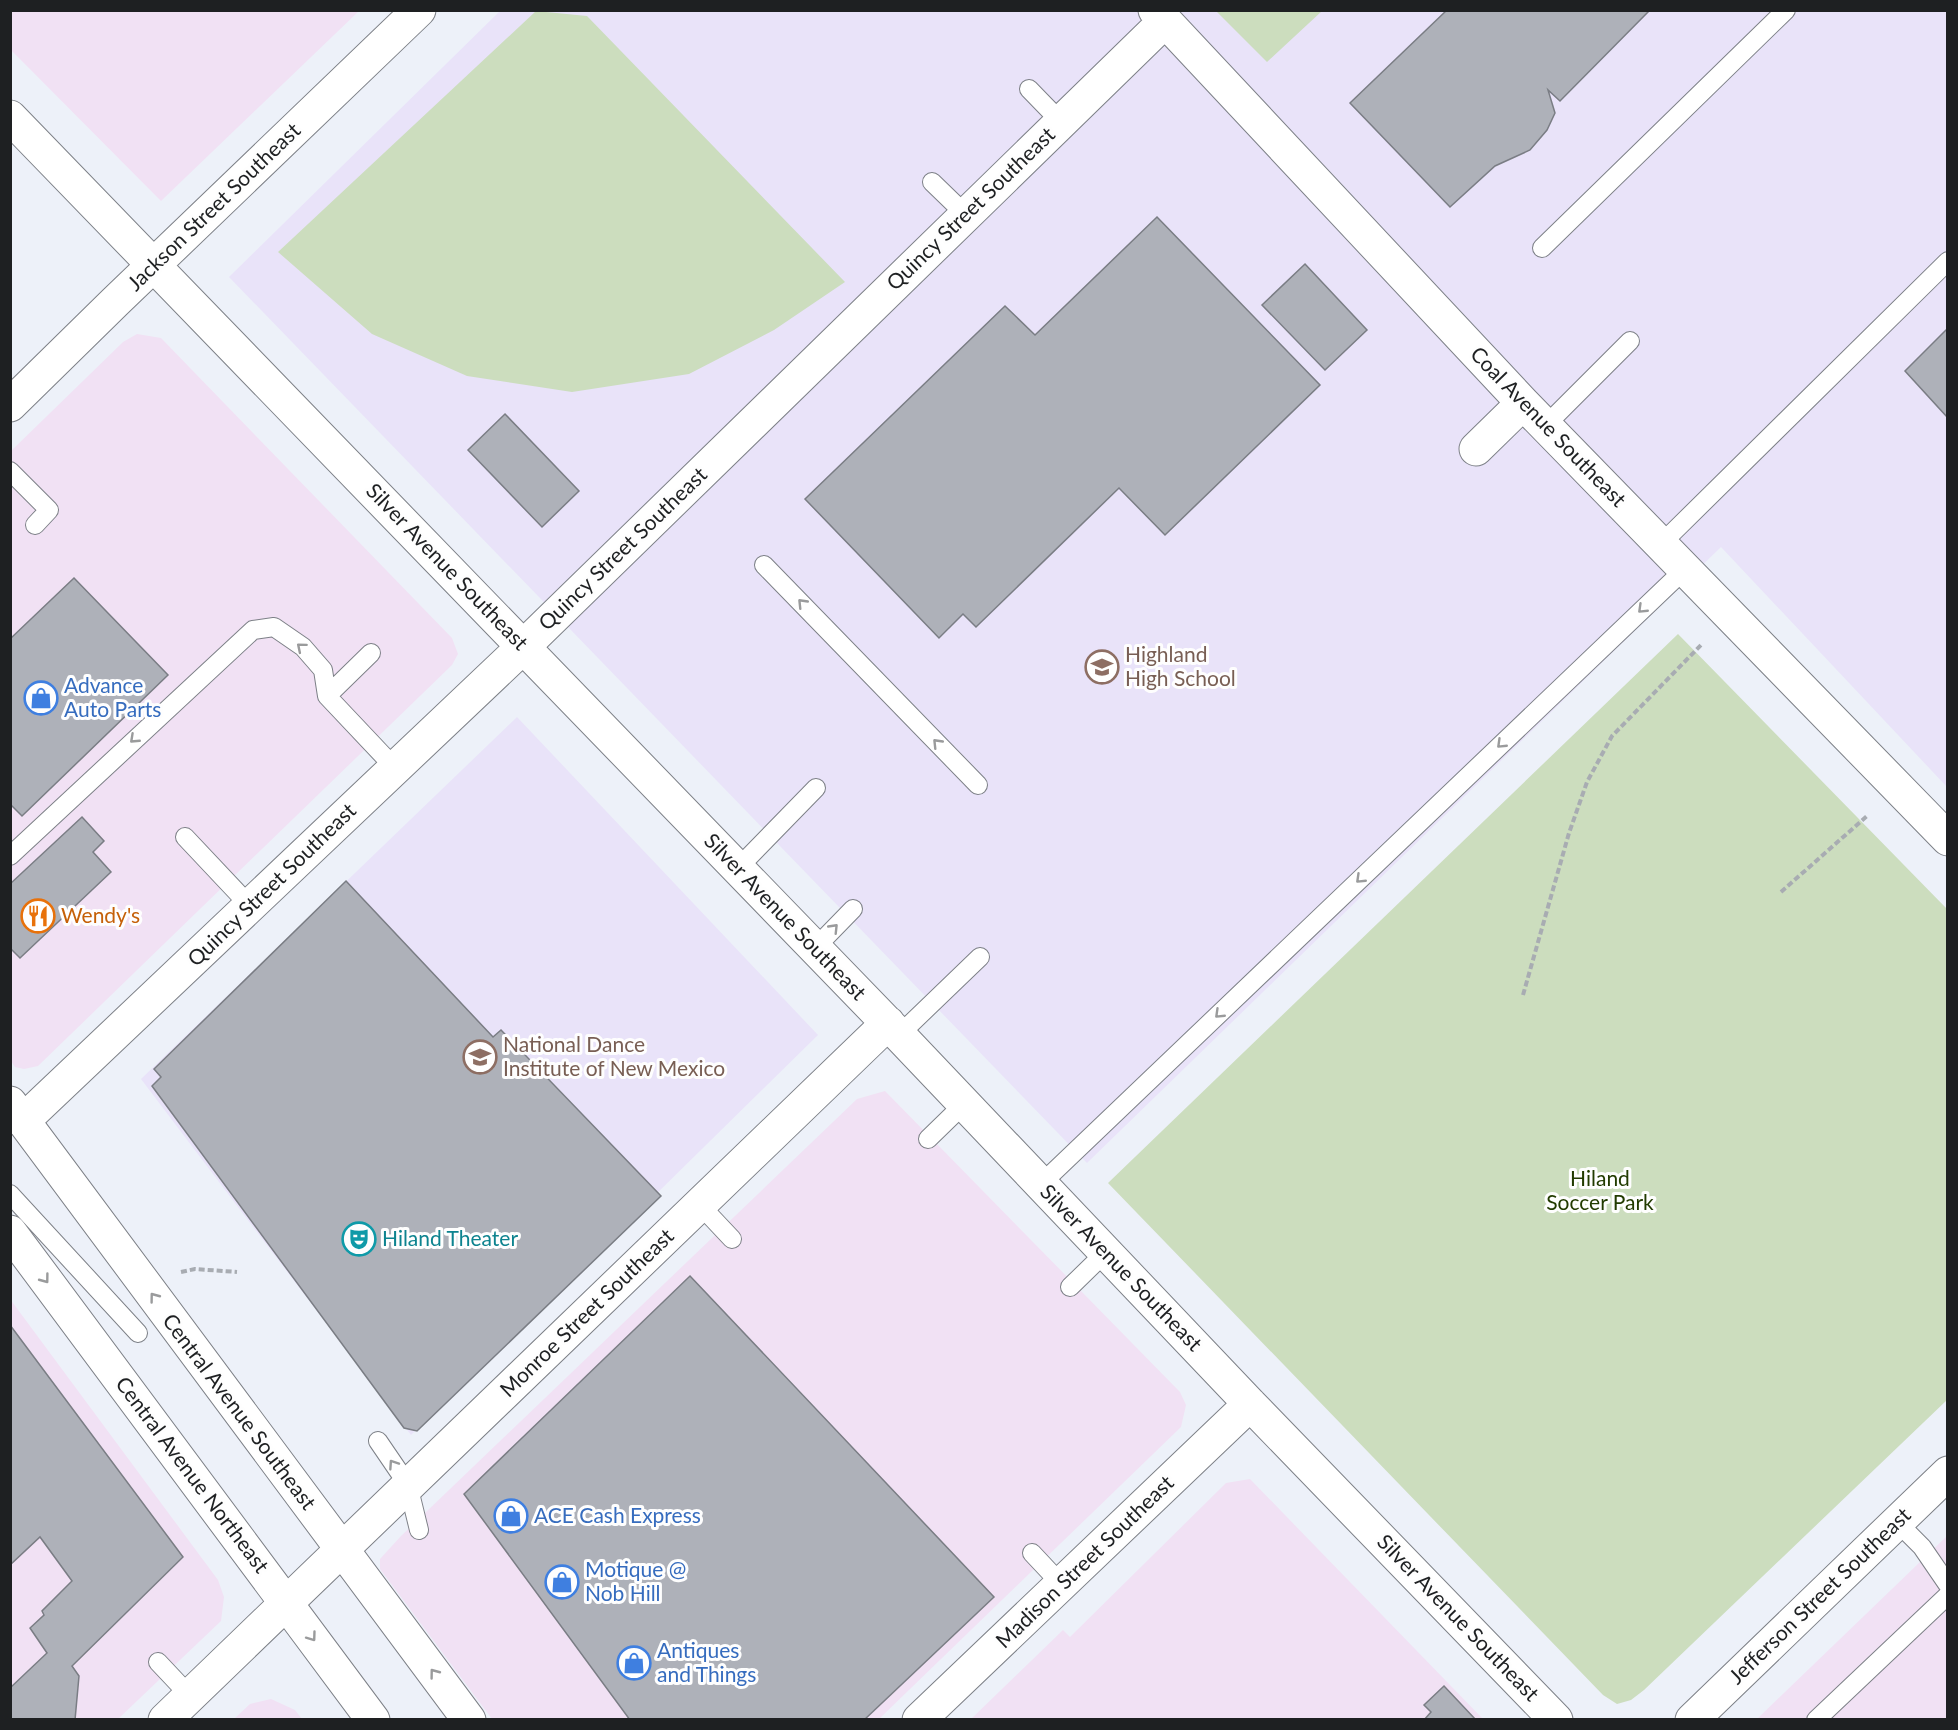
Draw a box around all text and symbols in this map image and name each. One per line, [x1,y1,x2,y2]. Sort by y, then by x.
street label: Jackson Street Southeast [121,116,305,295]
street label: Quincy Street Southeast [881,121,1059,295]
street label: Coal Avenue Southeast [1466,341,1632,512]
street label: Quincy Street Southeast [533,461,711,635]
street label: Silver Avenue Southeast [362,477,535,655]
one-way arrow [798,599,809,610]
one-way arrow [1638,602,1649,613]
place label: Highland High School [1125,641,1236,690]
one-way arrow [297,643,308,654]
school or university icon: Highland High School [1084,649,1120,685]
place label: Advance Auto Parts [64,672,161,721]
shop icon: Advance Auto Parts [23,680,59,716]
one-way arrow [131,732,142,743]
one-way arrow [1498,737,1508,748]
one-way arrow [934,739,945,750]
street label: Quincy Street Southeast [182,797,360,971]
street label: Silver Avenue Southeast [700,827,873,1005]
one-way arrow [1357,872,1367,883]
restaurant icon: Wendy's [20,898,56,934]
place label: Wendy's [61,902,140,927]
one-way arrow [827,925,838,935]
one-way arrow [1216,1006,1227,1017]
place label: National Dance Institute of New Mexico [503,1031,725,1080]
school or university icon: National Dance Institute of New Mexico [462,1039,498,1075]
park label: Hiland Soccer Park [1546,1165,1654,1214]
street label: Silver Avenue Southeast [1036,1178,1209,1356]
theatre icon: Hiland Theater [341,1221,377,1257]
street label: Monroe Street Southeast [494,1222,678,1401]
place label: Hiland Theater [382,1225,518,1250]
one-way arrow [38,1272,49,1283]
one-way arrow [151,1293,162,1304]
street label: Central Avenue Southeast [158,1308,322,1514]
street label: Central Avenue Northeast [111,1371,275,1577]
one-way arrow [389,1459,400,1470]
street label: Madison Street Southeast [990,1469,1178,1652]
shop icon: ACE Cash Express [493,1498,529,1534]
street label: Jefferson Street Southeast [1723,1501,1915,1688]
place label: ACE Cash Express [534,1502,701,1527]
street label: Silver Avenue Southeast [1373,1528,1546,1706]
place label: Motique @ Nob Hill [585,1556,686,1605]
shop icon: Motique @ Nob Hill [544,1564,580,1600]
one-way arrow [305,1631,316,1642]
place label: Antiques and Things [657,1637,756,1686]
shop icon: Antiques and Things [616,1645,652,1681]
one-way arrow [430,1668,441,1679]

